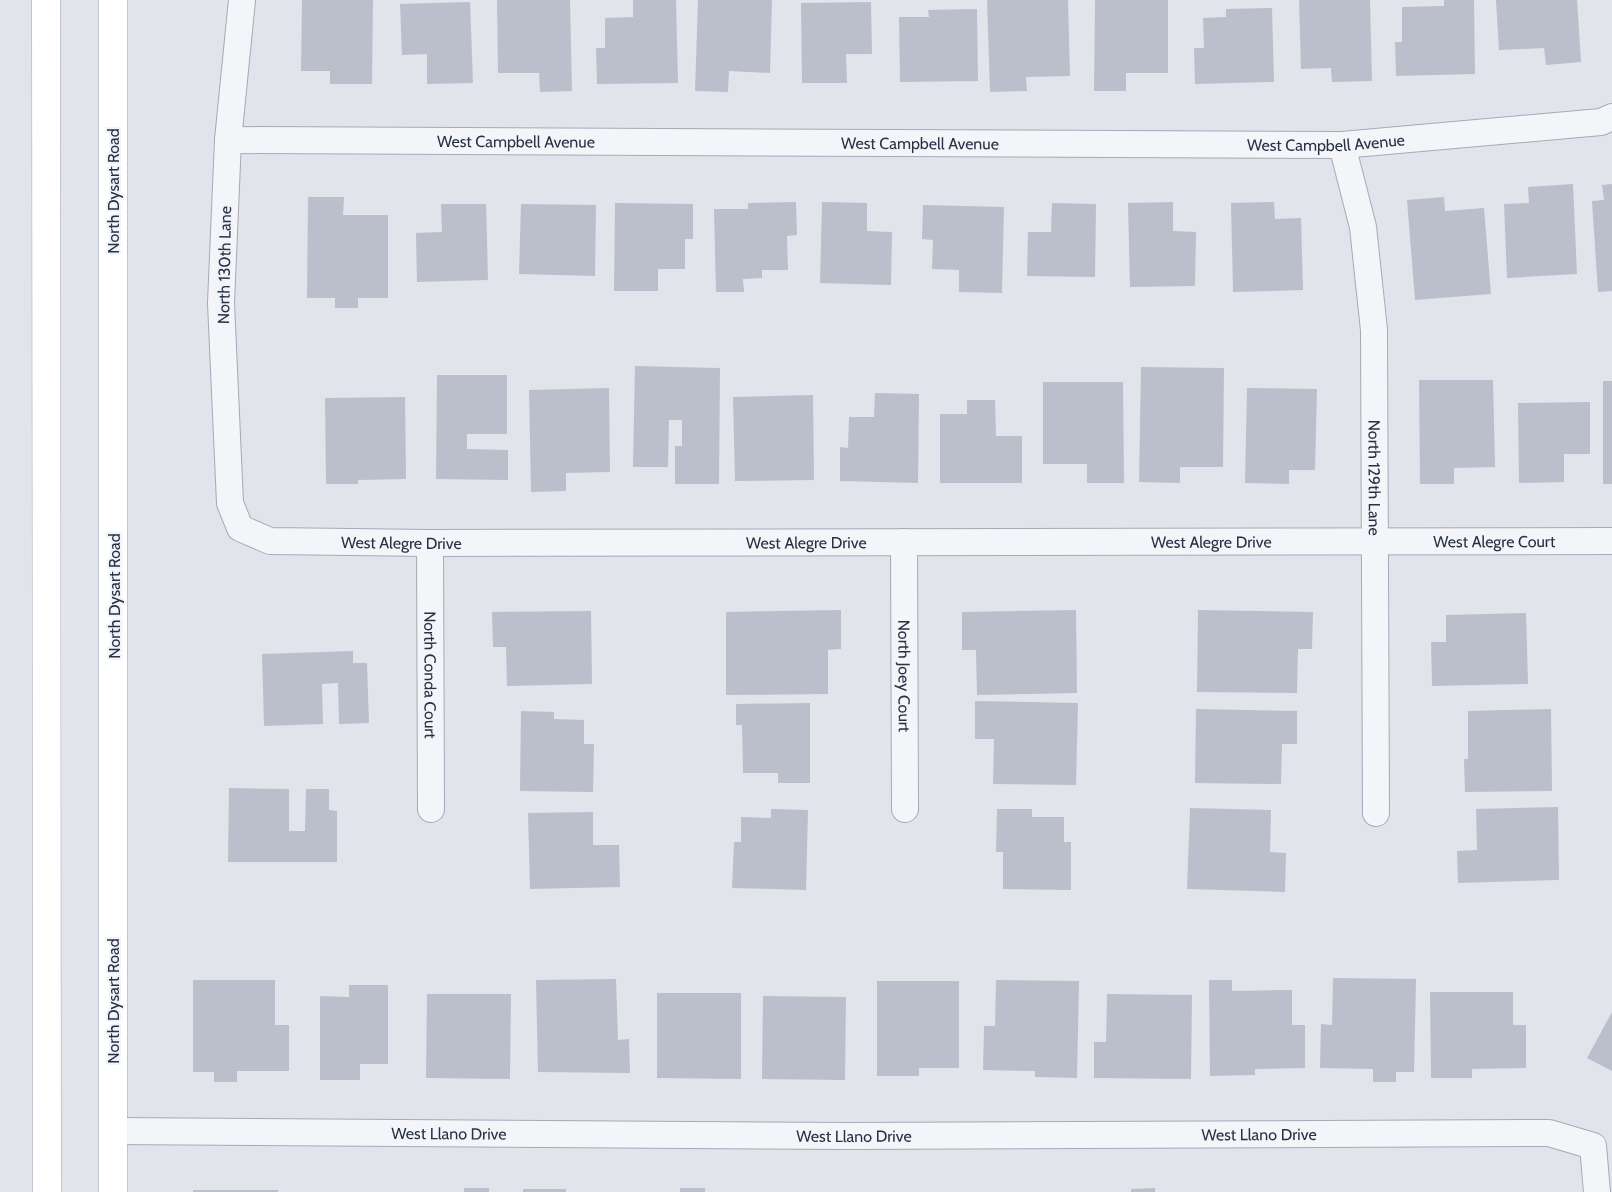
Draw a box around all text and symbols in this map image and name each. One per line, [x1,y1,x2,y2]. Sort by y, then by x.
street label: North Dysart Road [104,128,123,254]
street label: West Campbell Avenue [1247,130,1406,155]
street label: West Campbell Avenue [437,132,595,152]
street label: West Campbell Avenue [841,134,999,153]
street label: North 130th Lane [214,206,235,324]
street label: North 129th Lane [1364,420,1384,536]
street label: West Alegre Court [1433,532,1556,551]
street label: North Dysart Road [105,533,124,659]
street label: West Alegre Drive [341,533,462,553]
street label: West Alegre Drive [746,533,867,552]
street label: West Alegre Drive [1151,533,1272,552]
street label: North Conda Court [420,611,440,739]
street label: North Joey Court [894,620,914,733]
street label: North Dysart Road [104,938,123,1064]
street label: West Llano Drive [391,1124,507,1144]
street label: West Llano Drive [1201,1125,1317,1144]
street label: West Llano Drive [796,1127,912,1146]

